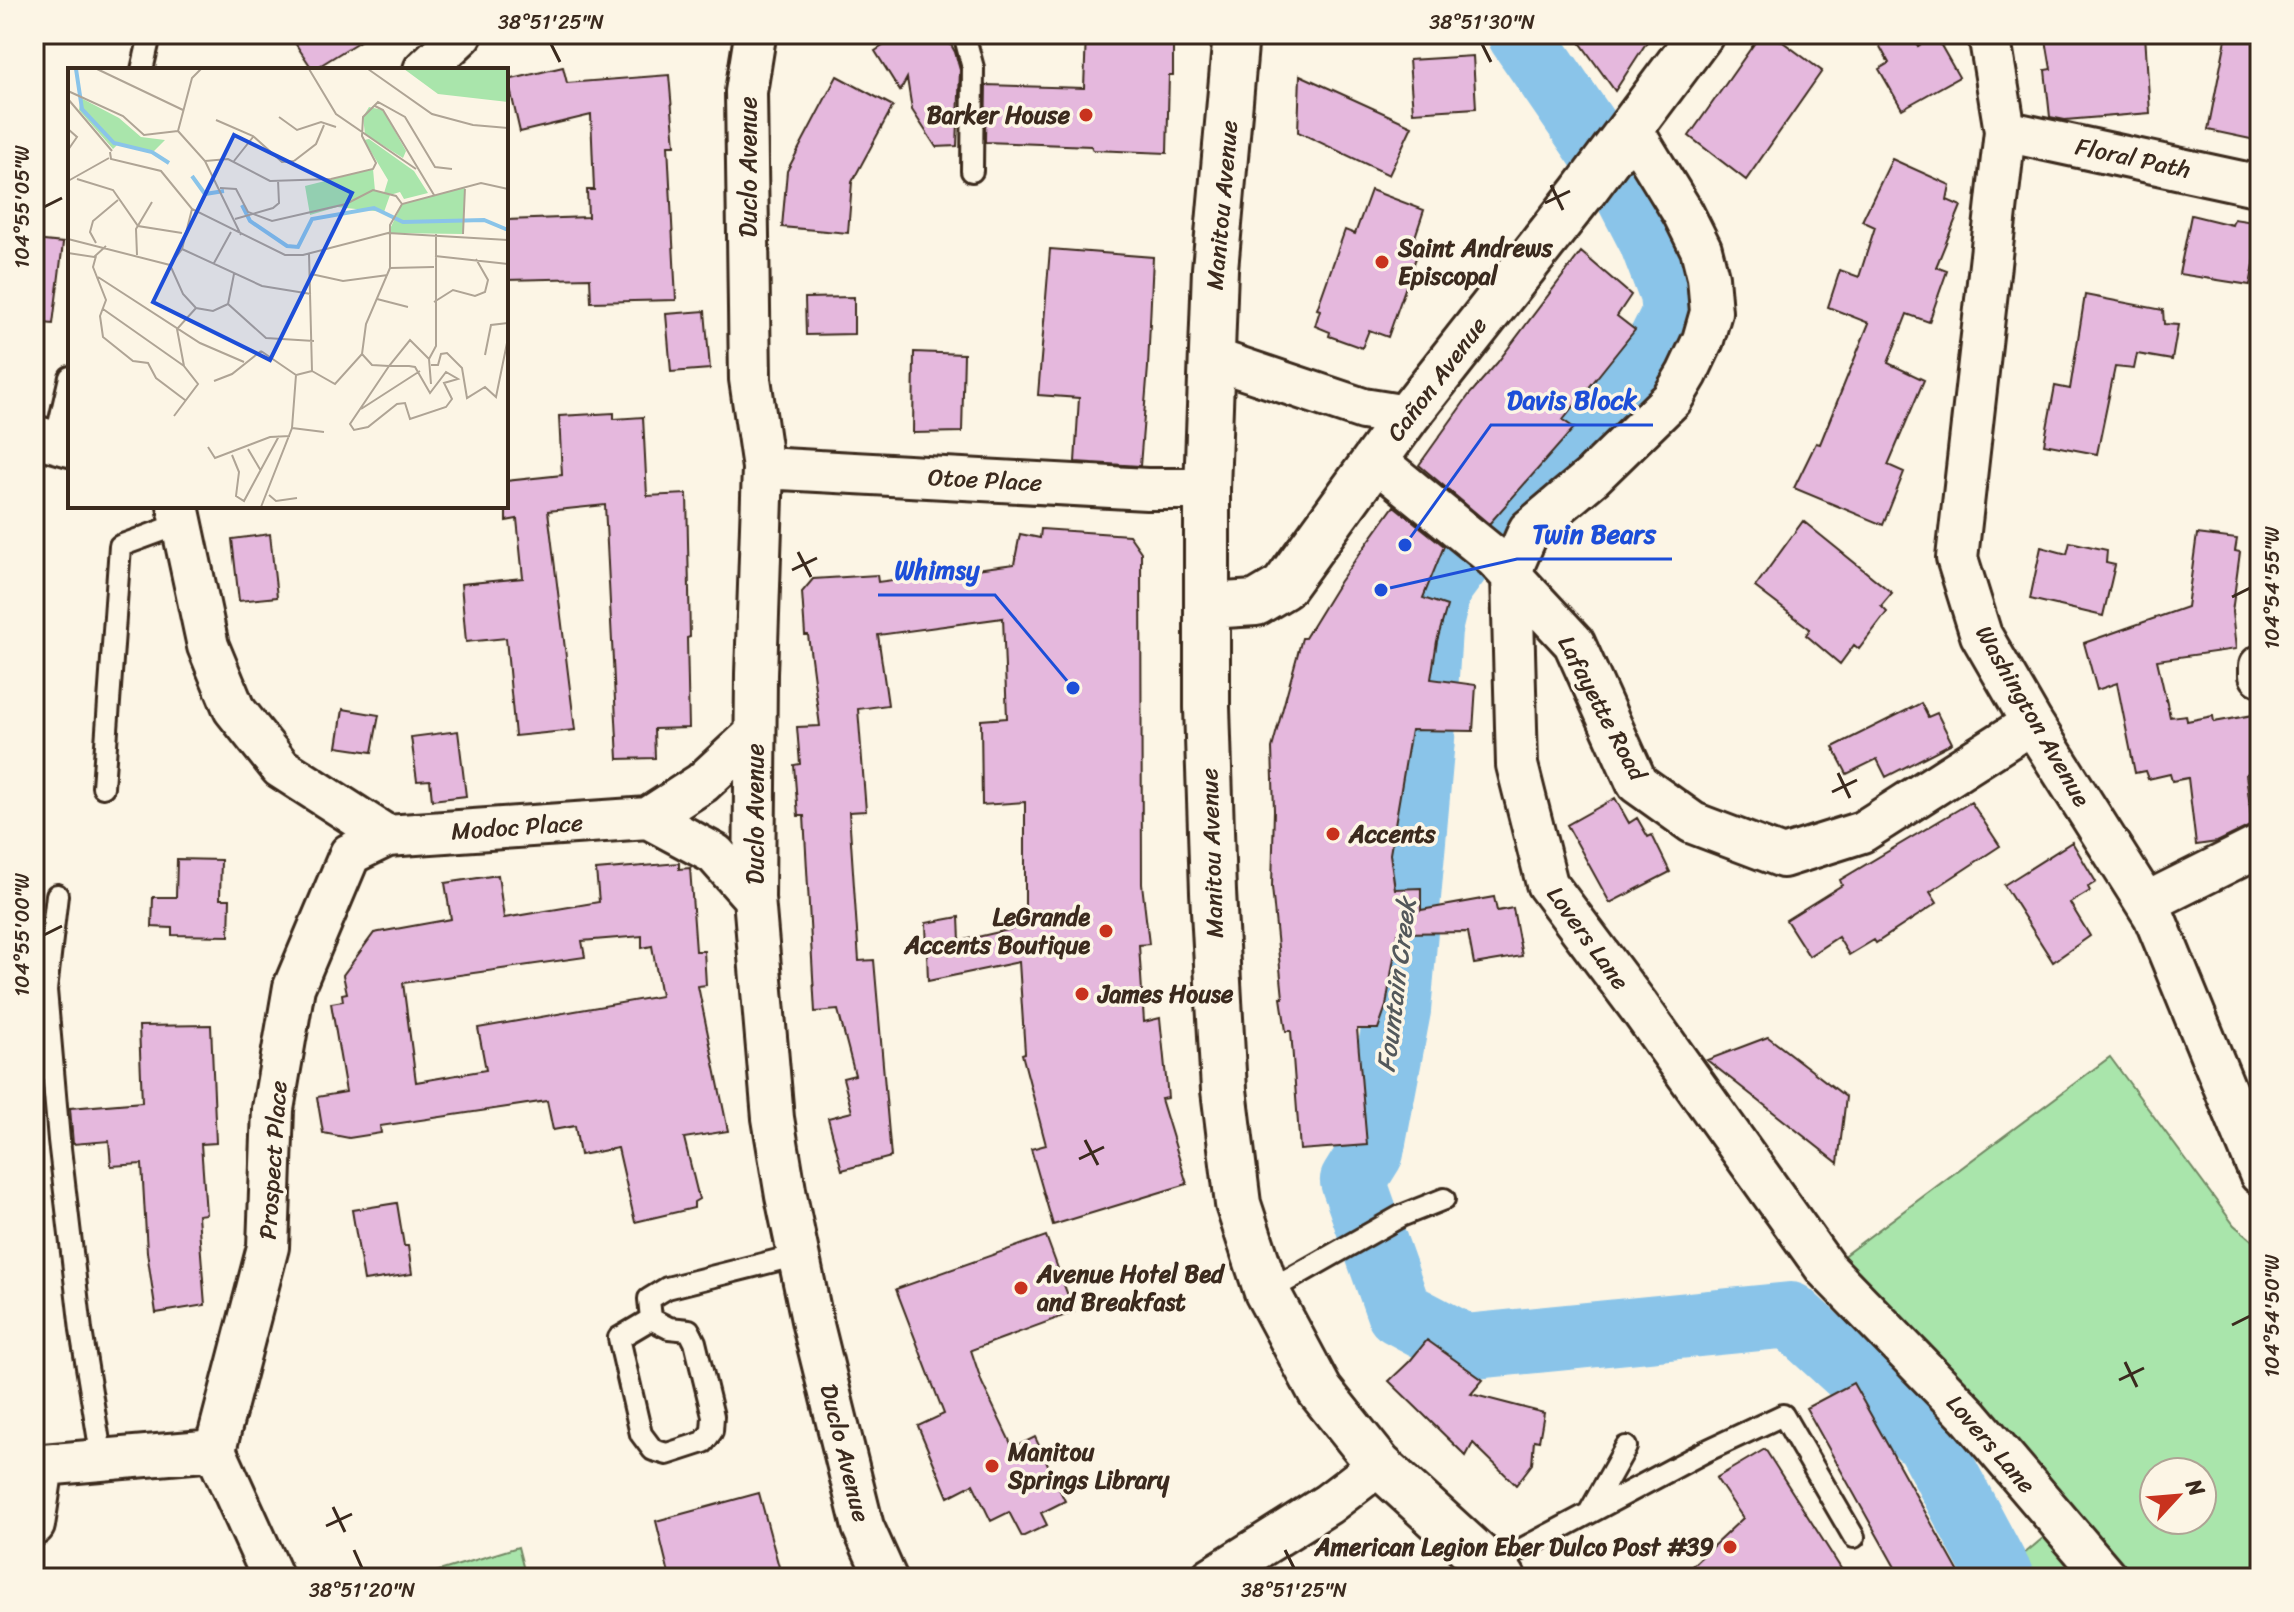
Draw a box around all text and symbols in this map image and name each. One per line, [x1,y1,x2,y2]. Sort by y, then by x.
text: 38°51'25"N [498,5,604,40]
text: 38°51'30"N [1429,5,1535,40]
inset map [68,68,508,508]
place label: Barker House [927,94,1071,136]
street label: Duclo Avenue [727,96,769,238]
marker: Barker House [1077,106,1095,124]
street label: Manitou Avenue [1194,118,1250,292]
street label: Floral Path [2072,125,2194,191]
text: 104°55'05"W [5,145,40,268]
place label: Saint Andrews Episcopal [1397,227,1554,297]
marker: Saint Andrews Episcopal [1373,253,1391,271]
street label: Cañon Avenue [1376,307,1498,451]
callout: Davis Block [1491,375,1653,425]
text: Davis Block [1507,377,1637,423]
street label: Otoe Place [927,456,1043,504]
callout: Twin Bears [1517,509,1672,559]
text: Twin Bears [1532,511,1657,557]
text: 104°54'55"W [2255,526,2290,649]
callout: Whimsy [878,545,995,595]
text: Whimsy [895,547,980,593]
street label: Washington Avenue [1964,617,2102,815]
street label: Lafayette Road [1546,628,1659,790]
street label: Duclo Avenue [734,743,776,885]
street label: Manitou Avenue [1188,767,1236,939]
street label: Modoc Place [450,801,584,853]
place label: Accents [1348,813,1437,855]
marker: Accents [1324,825,1342,843]
text: 104°55'00"W [5,873,40,997]
street label: Lovers Lane [1535,877,1641,999]
water label: Fountain Creek [1363,892,1430,1074]
place label: LeGrande Accents Boutique [904,896,1090,966]
marker: LeGrande Accents Boutique [1097,922,1115,940]
place label: James House [1096,973,1234,1015]
marker: James House [1073,985,1091,1003]
street label: Prospect Place [247,1079,299,1241]
place label: Avenue Hotel Bed and Breakfast [1036,1253,1226,1323]
text: 104°54'50"W [2255,1254,2290,1378]
marker: Avenue Hotel Bed and Breakfast [1012,1279,1030,1297]
street label: Duclo Avenue [808,1379,882,1527]
street label: Lovers Lane [1935,1385,2047,1503]
place label: Manitou Springs Library [1007,1431,1170,1501]
north arrow [2138,1456,2218,1536]
marker: Manitou Springs Library [983,1457,1001,1475]
text: N [2174,1471,2217,1504]
place label: American Legion Eber Dulco Post #39 [1314,1526,1714,1568]
marker: American Legion Eber Dulco Post #39 [1721,1538,1739,1556]
text: 38°51'20"N [309,1573,415,1608]
text: 38°51'25"N [1241,1573,1347,1608]

